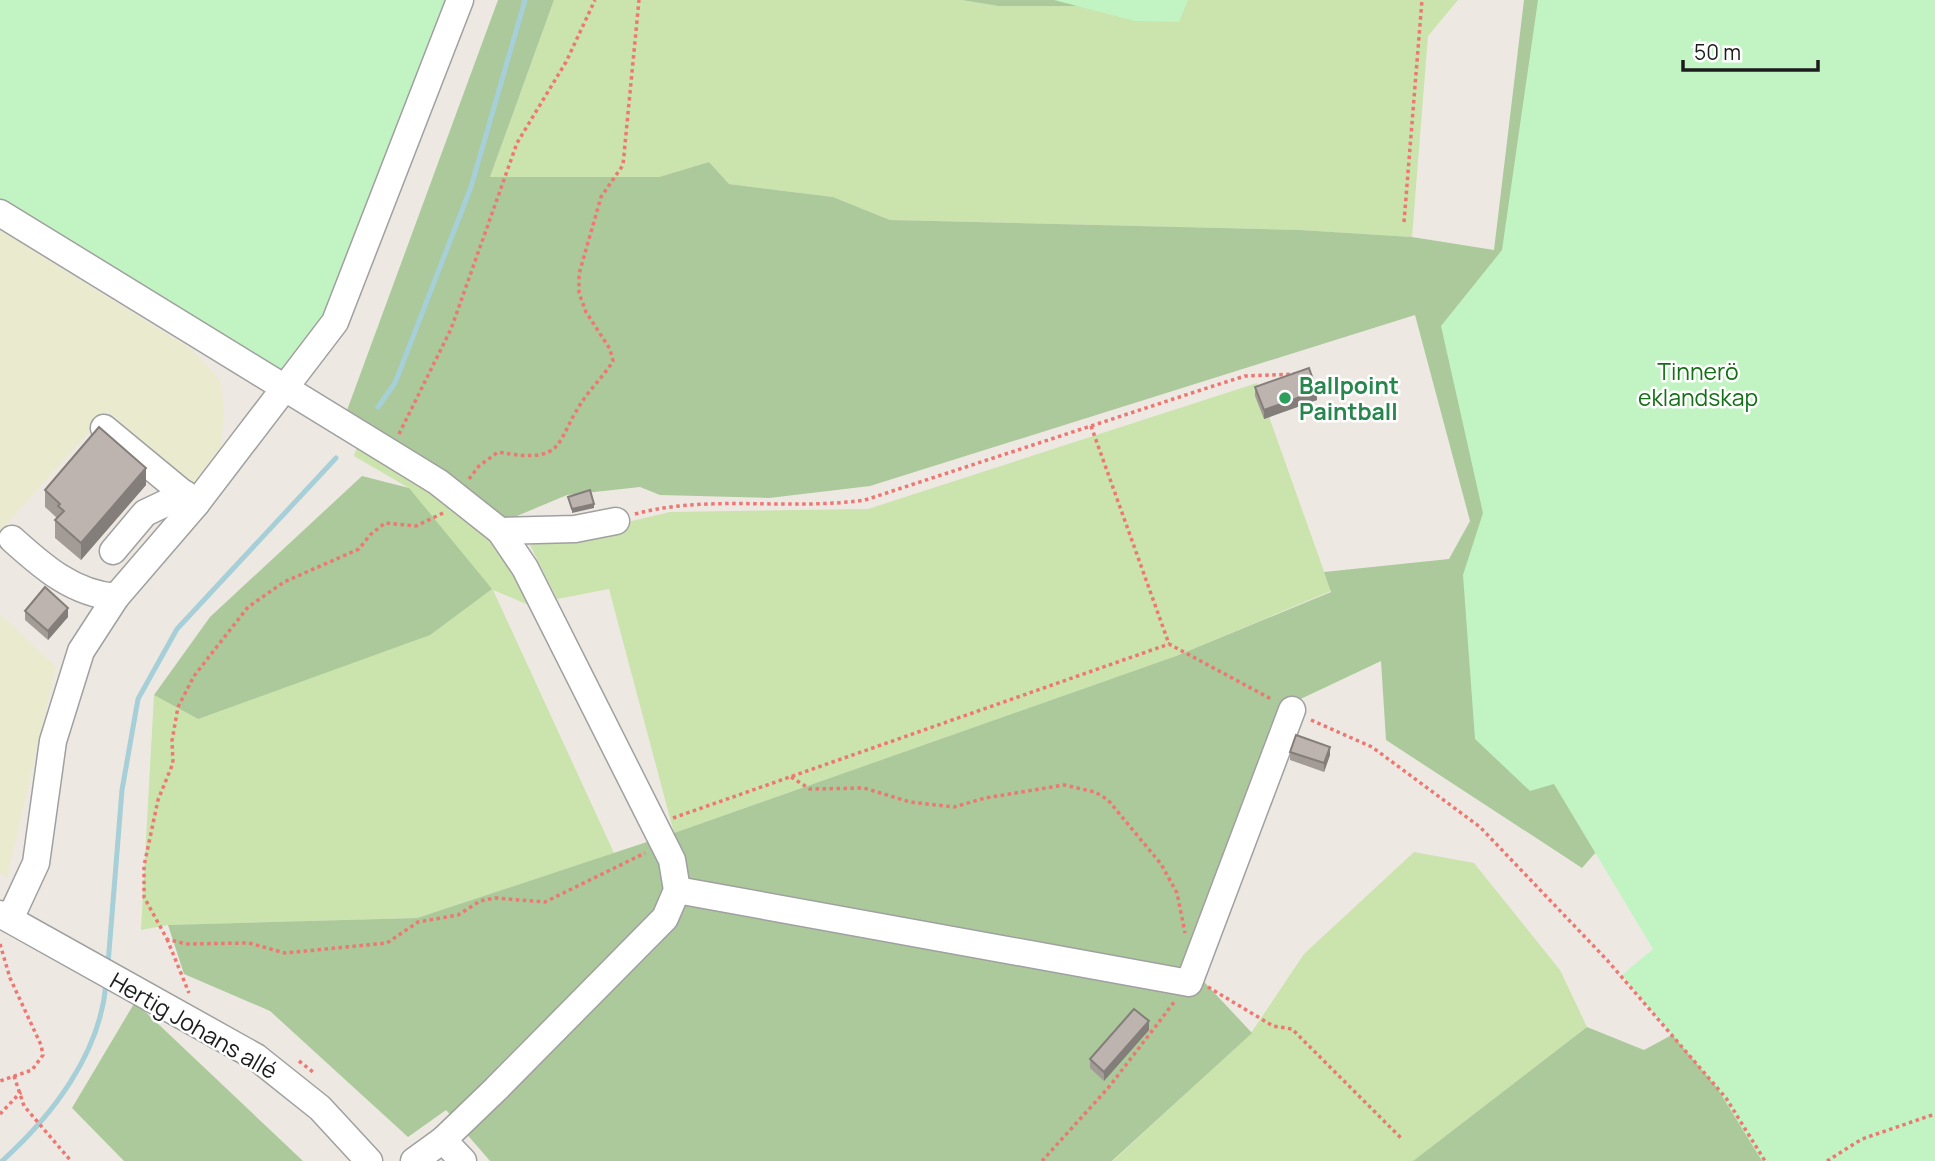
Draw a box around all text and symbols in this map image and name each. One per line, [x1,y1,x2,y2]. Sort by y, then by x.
scale bar [1683,28,1818,72]
text: 50 m [1694,38,1741,66]
park label: Tinnerö eklandskap [1638,355,1758,413]
place label: Ballpoint Paintball [1299,369,1399,427]
marker: Ballpoint Paintball [1277,390,1293,406]
street label: Hertig Johans allé [104,964,284,1086]

